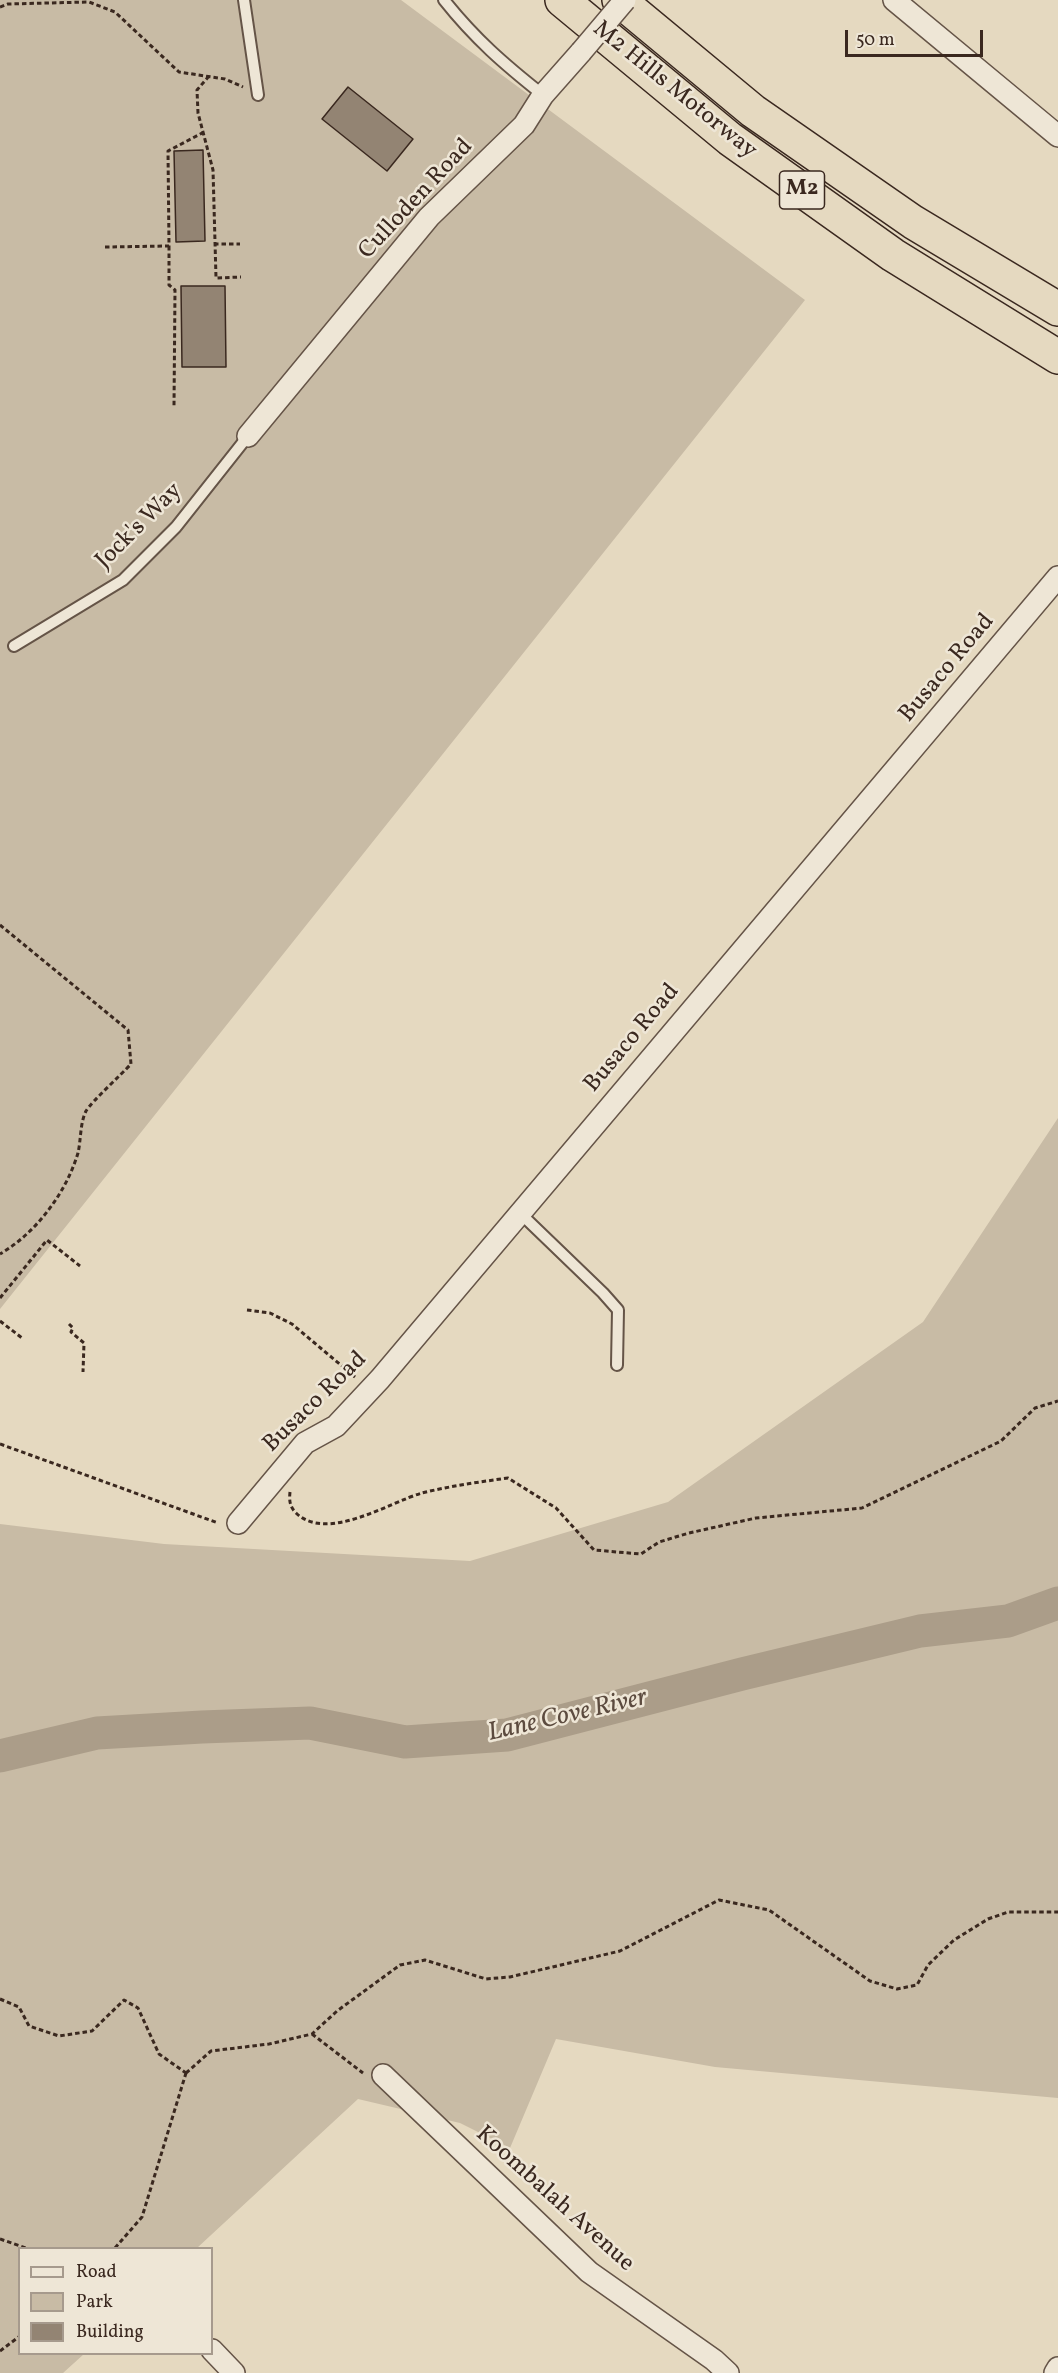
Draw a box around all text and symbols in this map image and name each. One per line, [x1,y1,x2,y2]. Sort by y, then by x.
street label: M2 Hills Motorway [586,16,762,166]
scale bar [848,18,986,56]
text: 50 m [856,28,895,53]
street label: Culloden Road [354,134,480,266]
road number: M2 [780,171,824,209]
street label: Jock's Way [91,478,189,576]
street label: Busaco Road [894,609,1002,729]
street label: Busaco Road [579,979,687,1099]
street label: Busaco Road [258,1346,374,1460]
water label: Lane Cove River [485,1683,651,1751]
street label: Koombalah Avenue [469,2121,639,2279]
legend [18,2247,213,2355]
text: Road [76,2260,117,2285]
text: Park [76,2290,113,2315]
text: Building [76,2320,144,2345]

